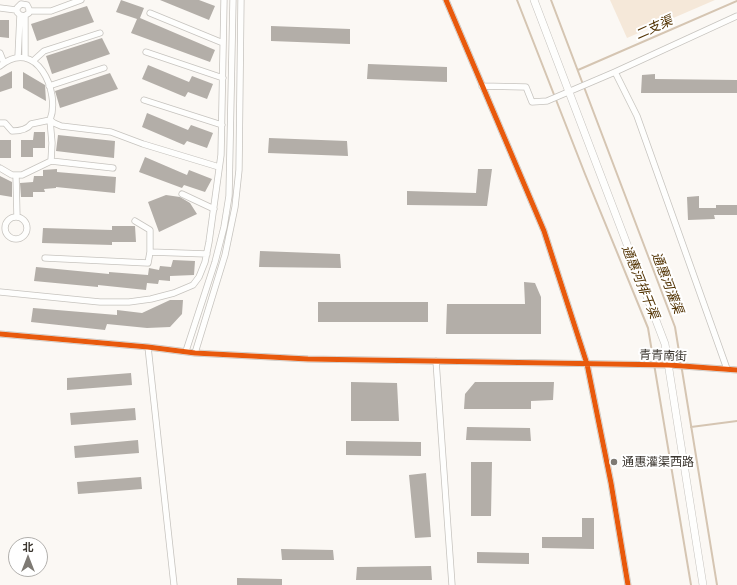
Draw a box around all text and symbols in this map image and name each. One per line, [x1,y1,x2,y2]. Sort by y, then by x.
water label: 二支渠 [633,13,675,43]
water label: 通惠河排干渠 [618,243,662,321]
water label: 通惠河灌渠 [648,250,686,316]
street label: 青青南街 [639,348,687,364]
place label: 通惠灌渠西路 [622,455,694,469]
marker: 通惠灌渠西路 [609,457,619,467]
north arrow [8,537,48,577]
text: 北 [23,538,34,554]

